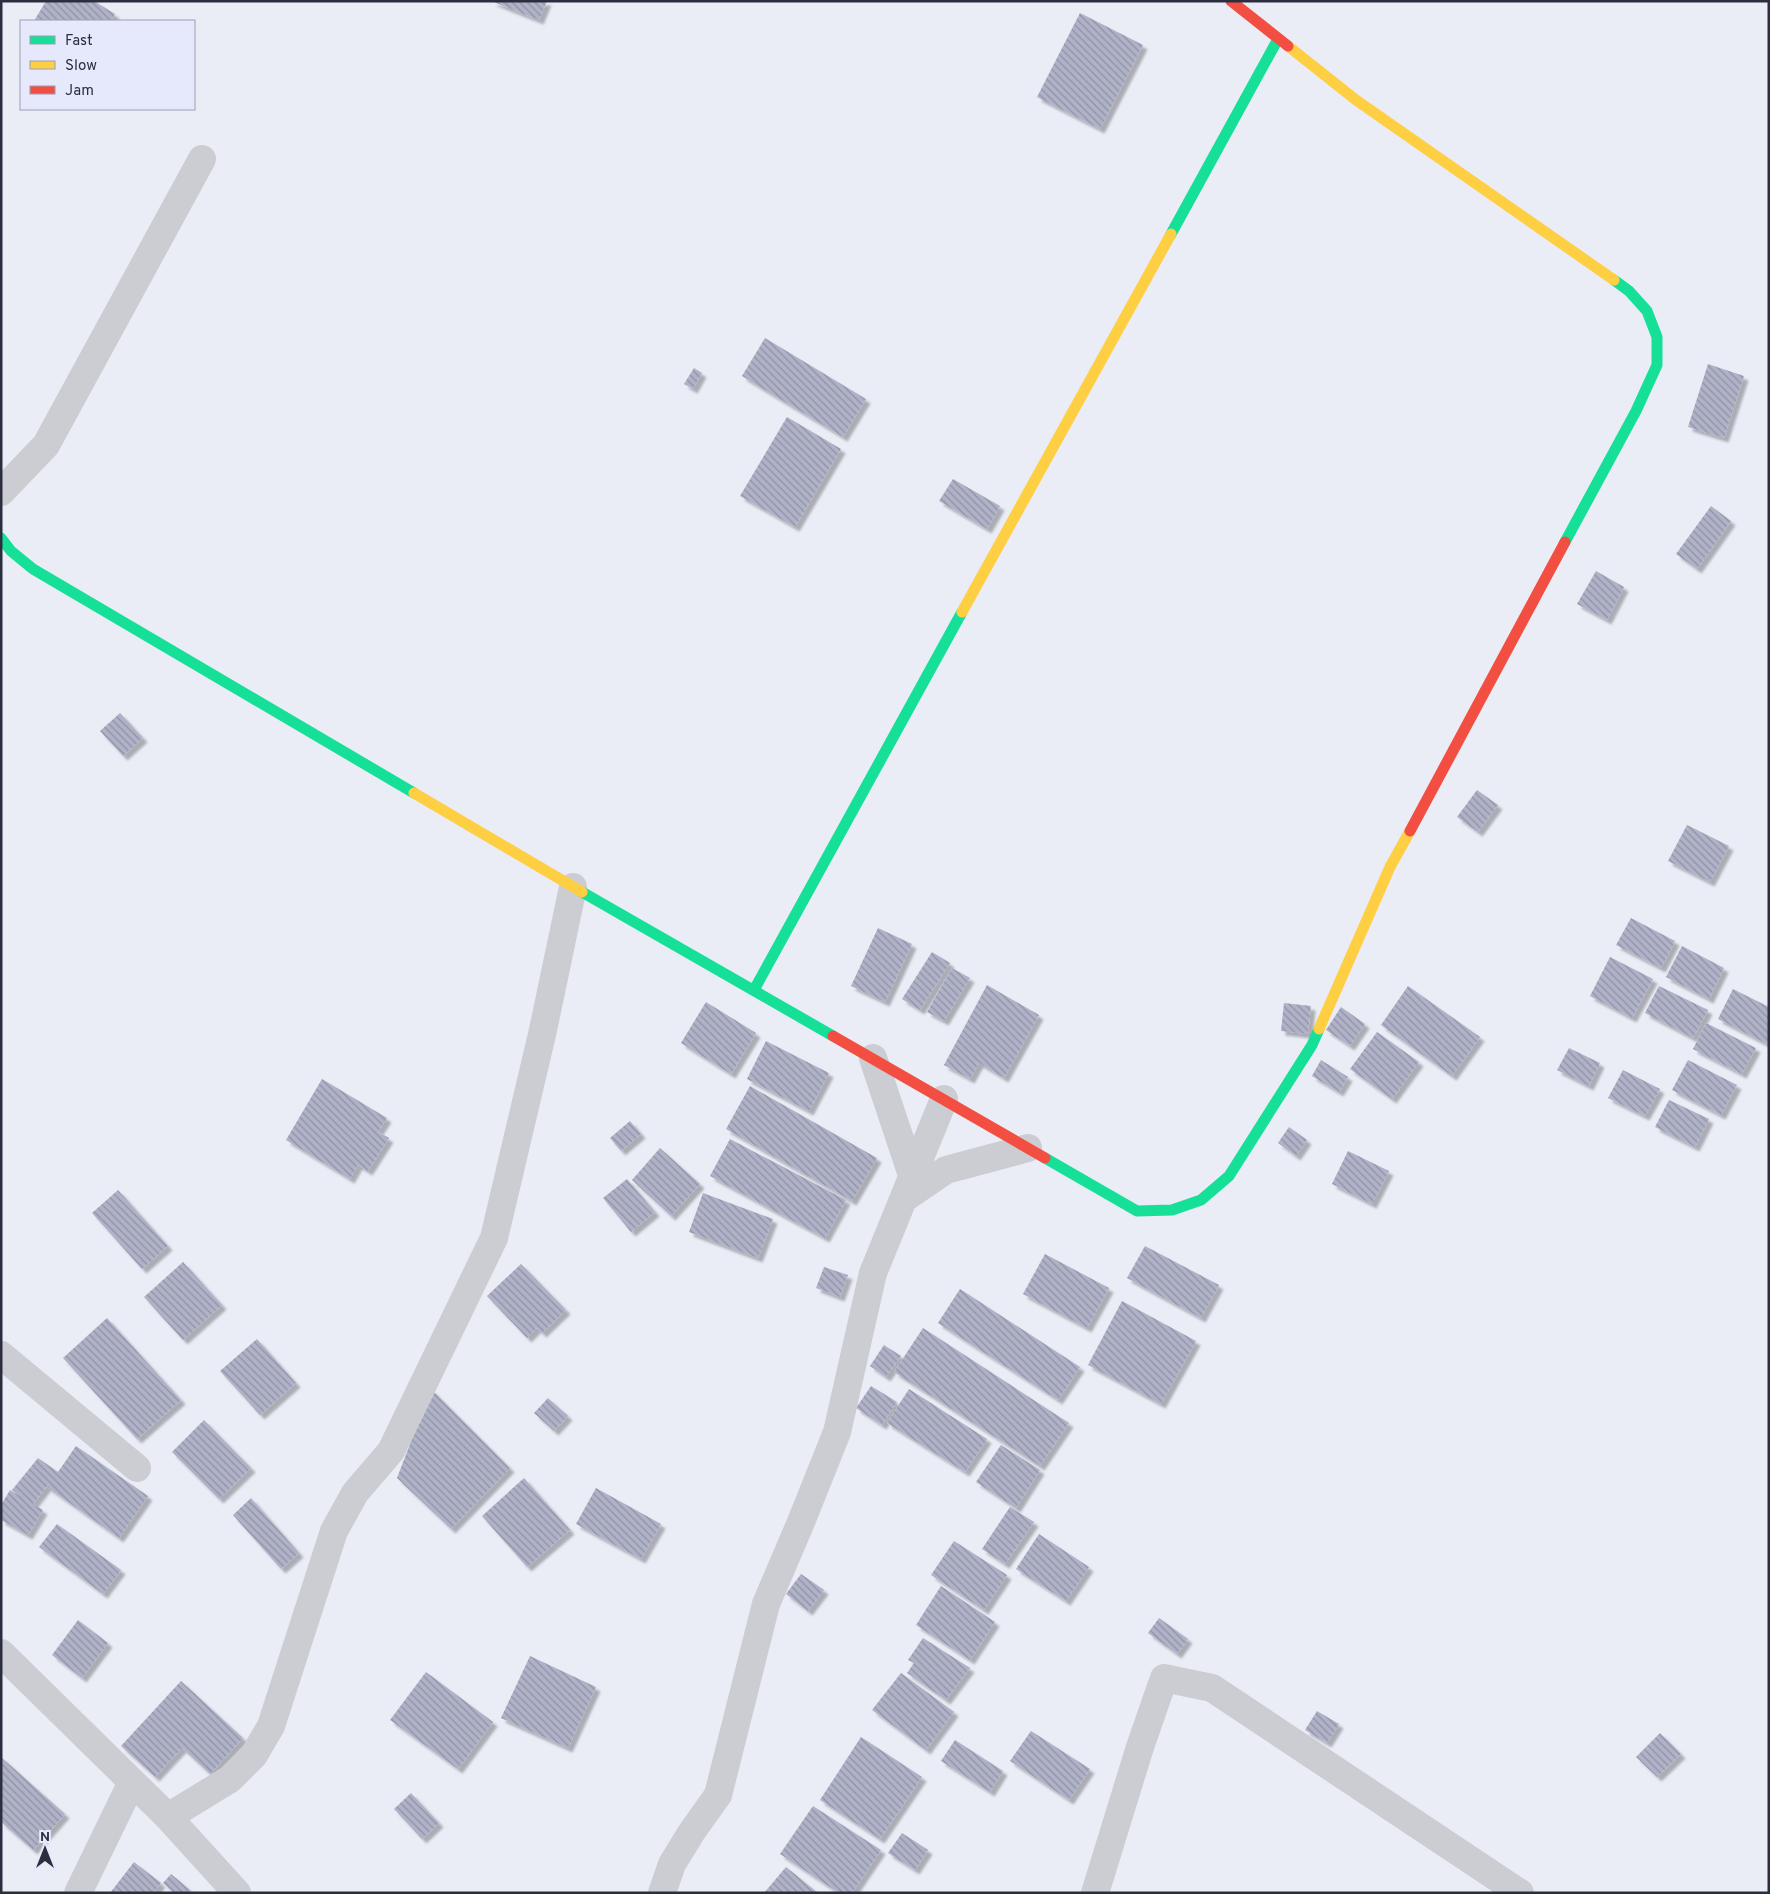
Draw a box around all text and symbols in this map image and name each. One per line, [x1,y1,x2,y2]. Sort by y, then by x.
legend [20,20,195,110]
text: Fast [65,32,93,51]
text: Slow [65,57,97,76]
text: Jam [65,82,94,101]
north arrow [20,1824,70,1874]
text: N [40,1829,50,1846]

